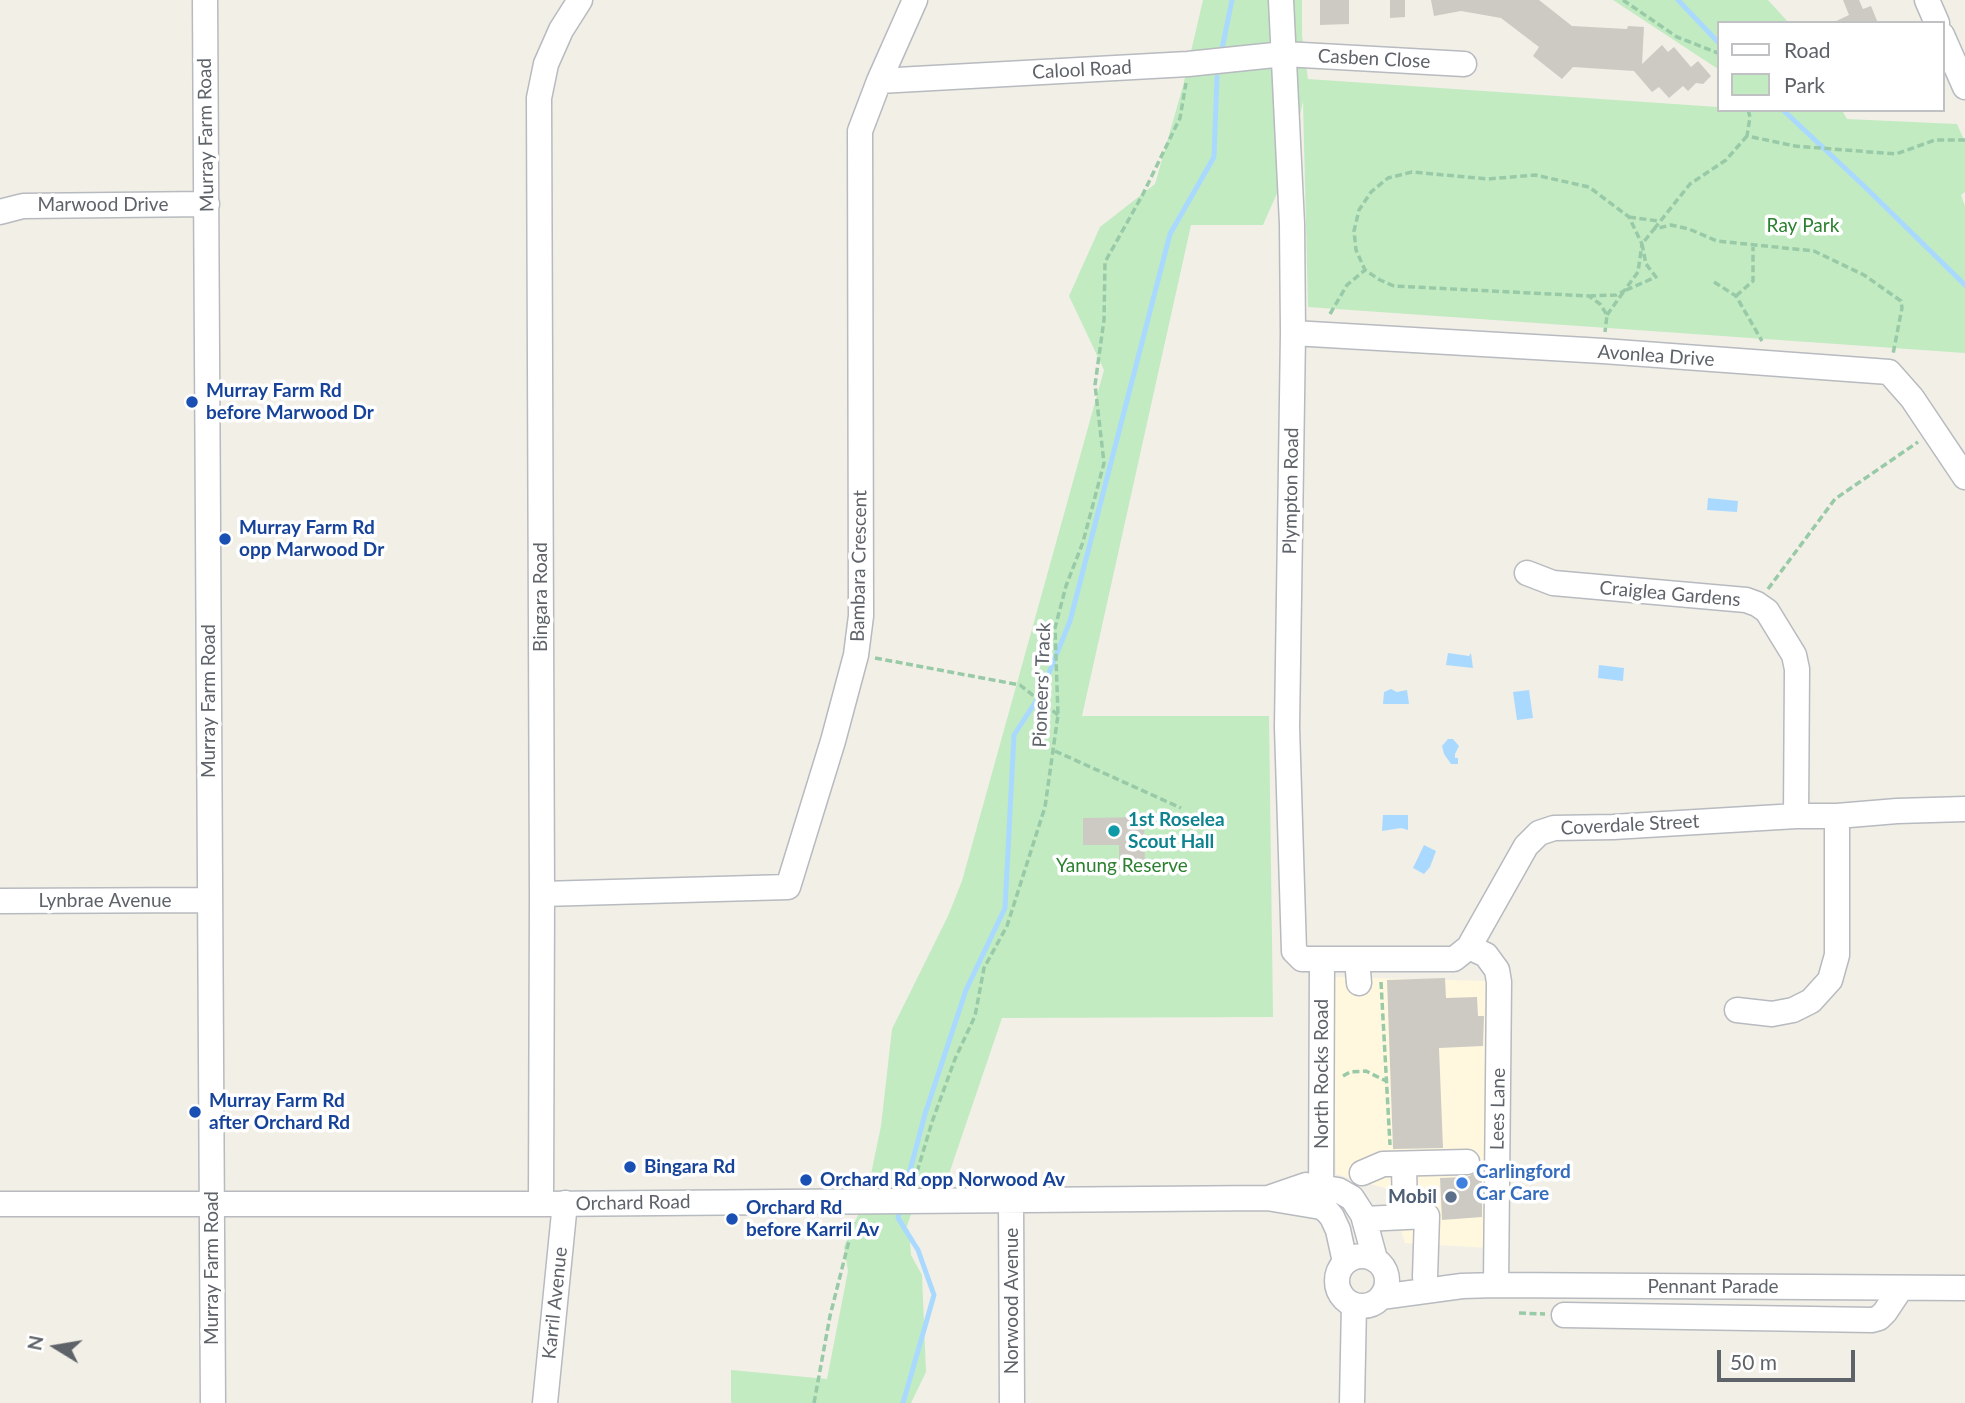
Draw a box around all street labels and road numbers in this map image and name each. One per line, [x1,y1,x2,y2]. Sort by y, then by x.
street label: Casben Close [1317,45,1431,73]
street label: Calool Road [1032,56,1132,84]
street label: Murray Farm Road [193,58,219,212]
street label: Marwood Drive [38,194,168,216]
street label: Avonlea Drive [1597,341,1715,371]
street label: Plympton Road [1278,427,1304,555]
street label: Bambara Crescent [846,490,872,642]
street label: Bingara Road [530,542,552,652]
street label: Craiglea Gardens [1599,576,1741,612]
street label: Pioneers' Track [1028,622,1056,748]
street label: Murray Farm Road [198,624,220,778]
street label: Coverdale Street [1560,810,1700,840]
street label: Lynbrae Avenue [38,890,172,912]
street label: North Rocks Road [1311,999,1333,1149]
street label: Lees Lane [1486,1068,1510,1150]
street label: Murray Farm Road [201,1191,223,1345]
street label: Orchard Road [575,1191,691,1215]
street label: Norwood Avenue [1001,1228,1023,1374]
street label: Karril Avenue [538,1246,572,1360]
street label: Pennant Parade [1647,1276,1779,1298]

